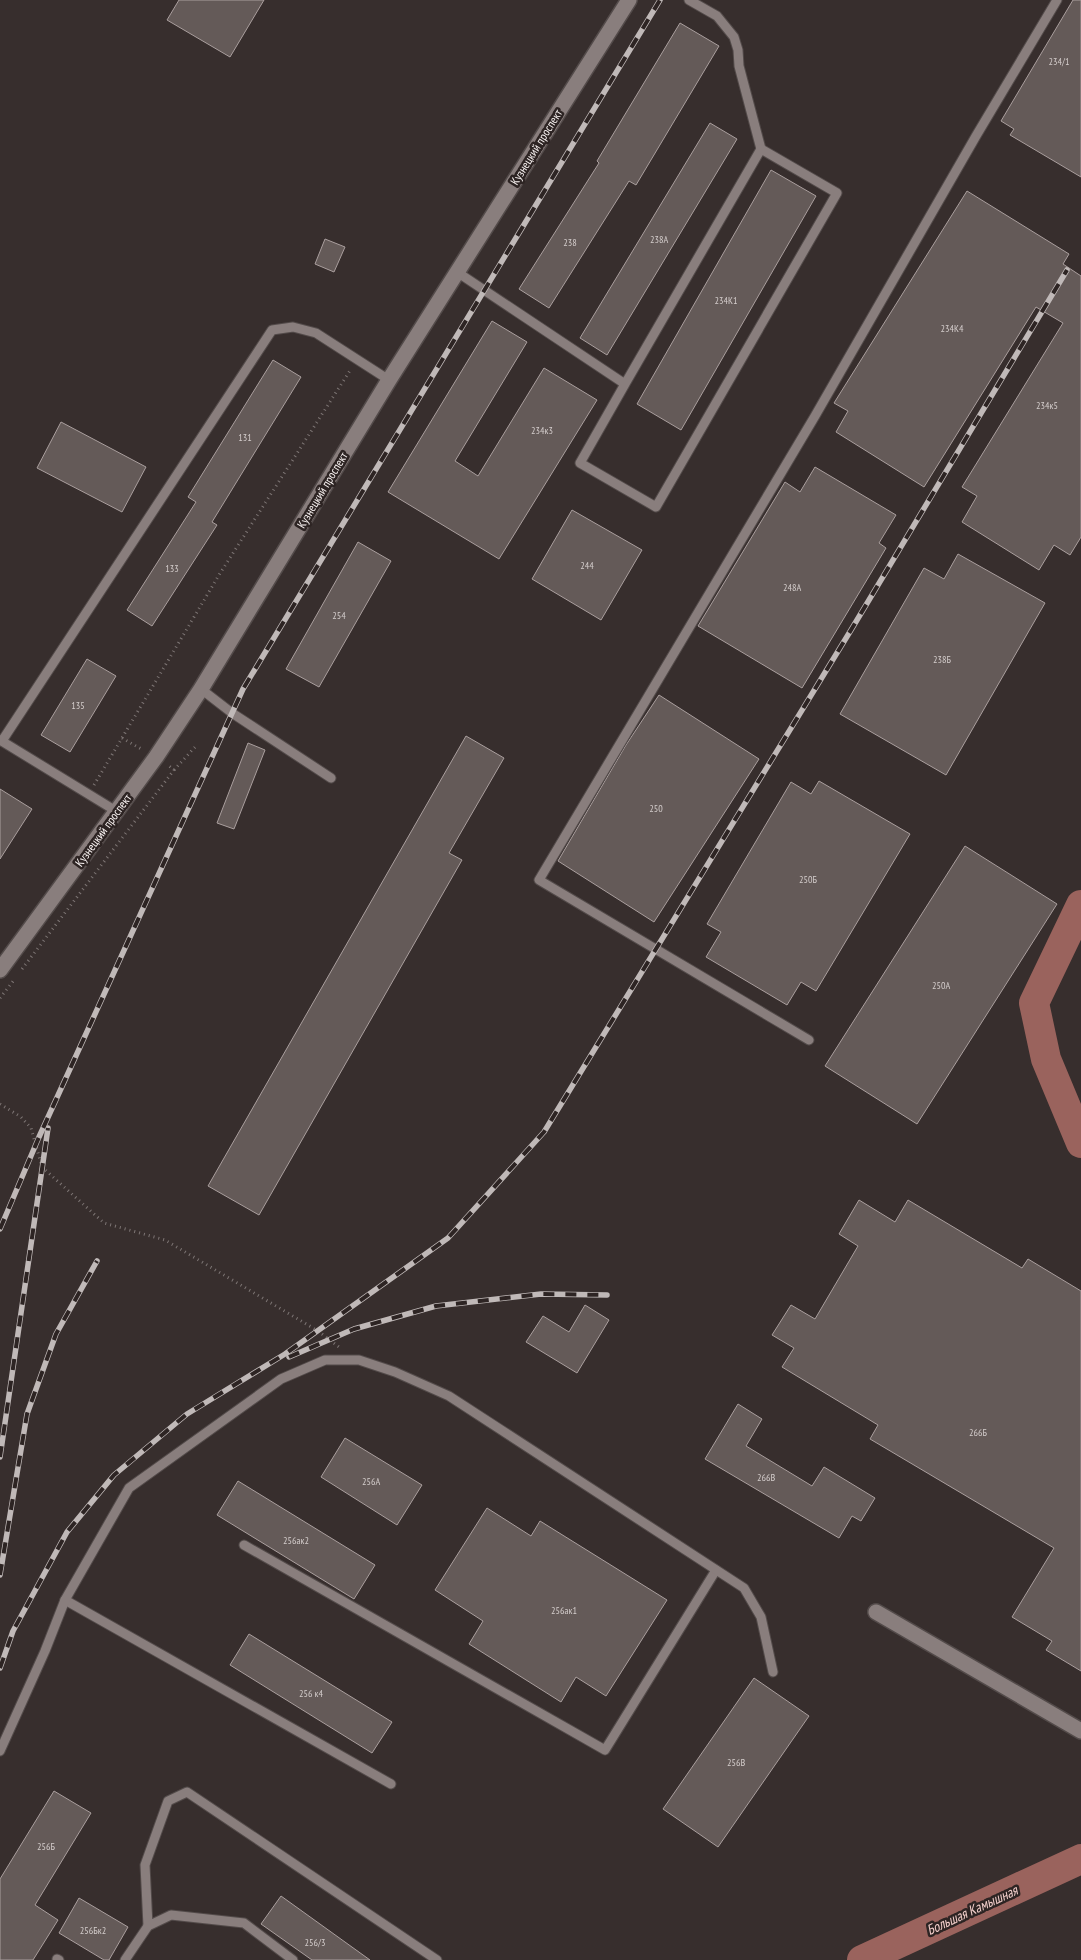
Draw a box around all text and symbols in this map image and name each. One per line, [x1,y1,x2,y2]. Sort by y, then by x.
house number: 234/1 [1049,55,1069,68]
street label: Кузнецкий проспект [507,106,565,188]
house number: 238А [650,233,668,246]
house number: 238 [563,236,577,249]
house number: 234К1 [715,294,737,307]
house number: 234К4 [941,322,964,335]
house number: 234к5 [1036,399,1058,412]
house number: 234к3 [531,424,553,437]
house number: 131 [238,431,252,444]
street label: Кузнецкий проспект [293,449,351,531]
house number: 244 [580,559,594,572]
house number: 133 [165,562,179,575]
house number: 248А [783,581,801,594]
house number: 254 [332,609,346,622]
house number: 238Б [933,653,952,666]
house number: 135 [71,699,85,712]
street label: Кузнецкий проспект [72,791,134,869]
house number: 250 [649,802,663,815]
house number: 250Б [799,873,818,886]
house number: 250А [932,979,950,992]
house number: 266Б [969,1426,988,1439]
house number: 266В [757,1471,775,1484]
house number: 256А [362,1475,380,1488]
house number: 256ак2 [283,1534,309,1547]
house number: 256ак1 [551,1604,577,1617]
house number: 256 к4 [299,1687,323,1700]
house number: 256В [727,1756,745,1769]
house number: 256Б [37,1840,56,1853]
water label: Большая Камышная [924,1880,1022,1939]
house number: 256Бк2 [80,1924,106,1937]
house number: 256/3 [305,1936,325,1949]

